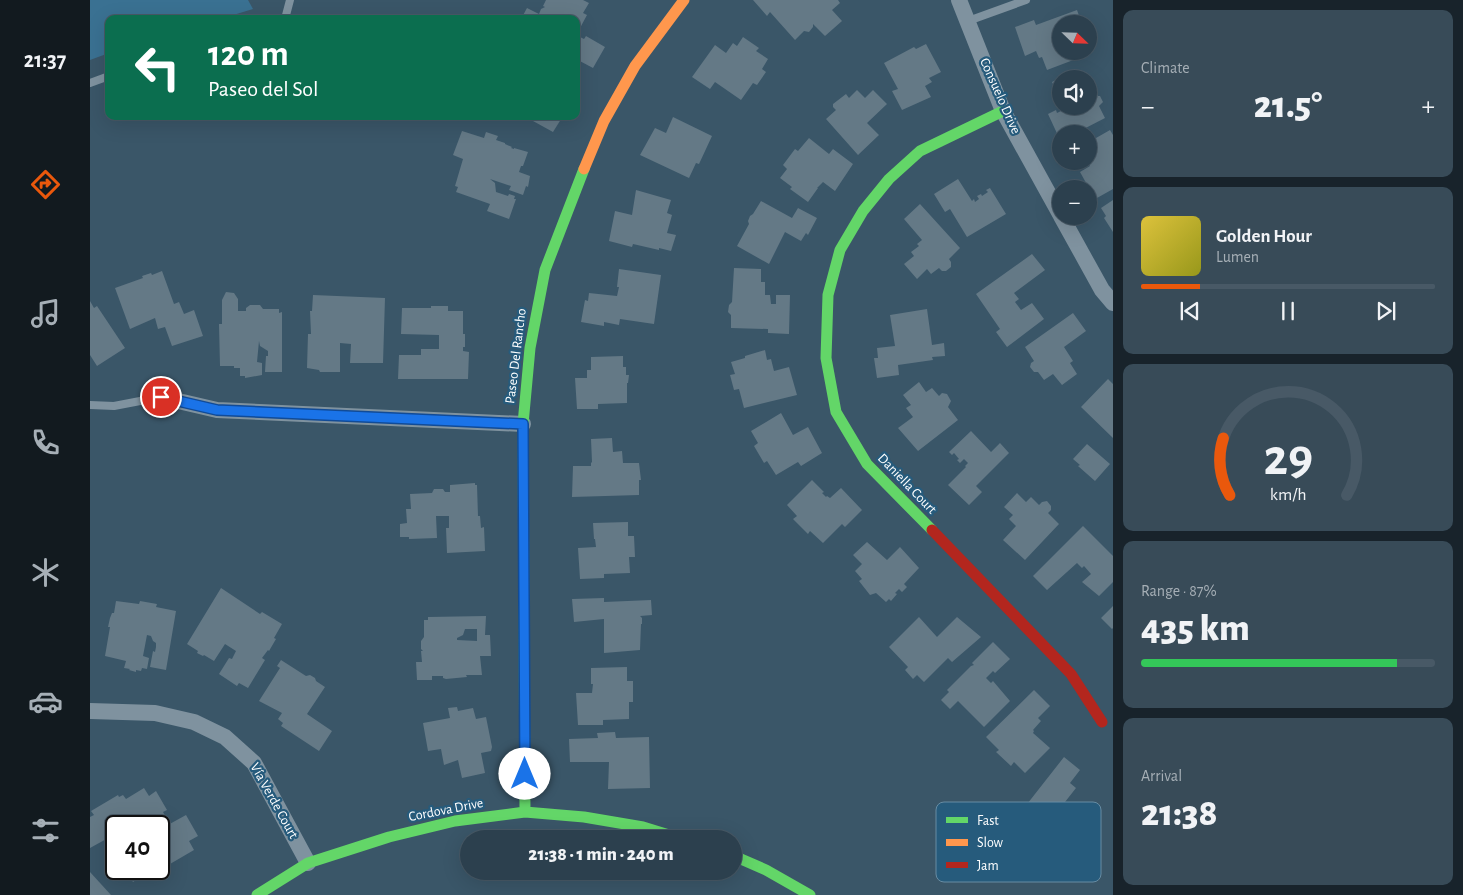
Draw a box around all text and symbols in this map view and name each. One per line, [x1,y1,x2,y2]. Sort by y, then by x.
north arrow [1052,15,1098,60]
map controls [1052,15,1097,225]
icon: left [125,35,190,100]
text: 120 m [208,37,289,72]
text: 21:37 [24,49,66,71]
street label: Consuelo Drive [977,56,1023,136]
text: Climate [1141,60,1190,76]
button: sound [1052,70,1097,115]
text: Paseo del Sol [208,78,319,100]
text: 21.5° [1254,87,1322,125]
text: − [1141,93,1154,121]
text: + [1422,93,1435,121]
button: + [1052,125,1097,170]
icon: directions [28,167,63,202]
button: − [1052,180,1097,225]
text: Golden Hour [1216,227,1312,246]
text: Lumen [1216,249,1259,265]
icon: music [28,296,63,331]
icon: previous [1176,297,1204,325]
icon: pause [1274,297,1302,325]
icon: next [1372,297,1400,325]
street label: Paseo Del Rancho [503,307,529,405]
pin [140,376,182,418]
icon: arrive [147,383,175,411]
icon: phone [28,425,63,460]
text: 29 [1263,432,1313,484]
street label: Daniella Court [875,451,939,517]
text: km/h [1270,486,1306,504]
icon: climate [28,555,63,590]
text: Range · 87% [1141,583,1217,599]
text: 435 km [1141,610,1250,648]
icon: car [28,684,63,719]
position arrow [498,747,550,799]
street label: Vía Verde Court [247,761,301,842]
text: Arrival [1141,768,1182,784]
text: 21:38 [1141,795,1218,833]
street label: Cordova Drive [407,796,485,824]
legend [936,802,1101,882]
icon: filters [28,813,63,848]
text: Fast [977,814,999,828]
speed limit sign: 40 [105,815,170,880]
text: Slow [977,836,1004,850]
text: 21:38 · 1 min · 240 m [528,845,674,864]
text: Jam [977,859,999,873]

